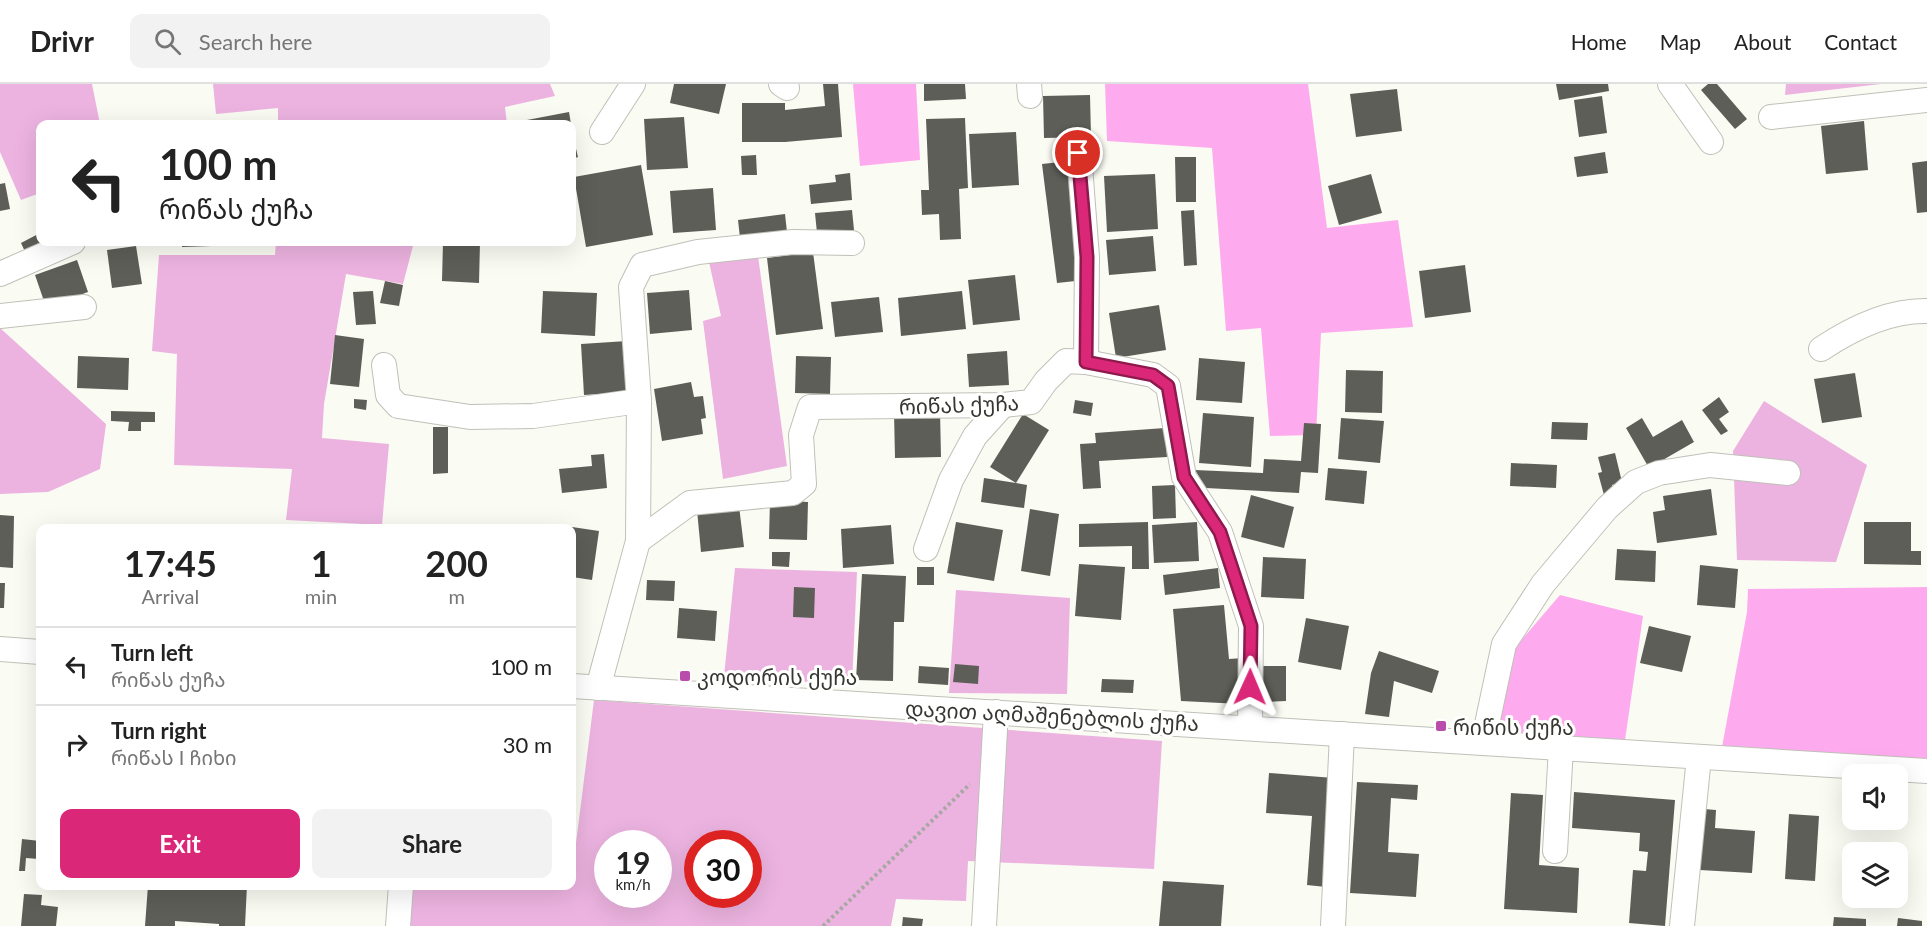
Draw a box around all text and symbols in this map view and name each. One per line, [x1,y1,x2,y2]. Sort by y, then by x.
search box [130,14,550,68]
text: Drivr [30,24,94,58]
icon: search [151,25,184,58]
text: Search here [199,28,312,55]
text: Home [1571,29,1627,54]
text: Map [1660,29,1701,54]
text: About [1734,29,1791,54]
text: Contact [1824,29,1897,54]
pin [1052,127,1103,178]
icon: arrive [1061,136,1094,169]
text: 100 m [159,139,277,189]
icon: left [60,144,138,222]
text: რიწას ქუჩა [159,192,314,225]
street label: რიწას ქუჩა [898,389,1020,420]
text: 17:45 [124,541,217,585]
text: 1 [311,541,332,585]
text: 200 [425,541,488,585]
text: Arrival [142,584,199,608]
text: min [305,584,337,608]
text: m [448,584,465,608]
text: Turn left [111,639,193,666]
icon: left [60,650,93,683]
text: 100 m [490,653,552,680]
position arrow [1218,655,1282,719]
place label: კოდორის ქუჩა [697,664,857,691]
text: რიწას ქუჩა [111,667,226,691]
marker: კოდორის ქუჩა [678,669,692,683]
street label: დავით აღმაშენებლის ქუჩა [904,695,1200,737]
place label: რიწის ქუჩა [1453,714,1574,740]
text: Turn right [111,717,206,744]
marker: რიწის ქუჩა [1434,719,1448,733]
icon: right [60,728,93,761]
text: 30 m [503,731,552,758]
text: რიწას I ჩიხი [111,745,237,769]
map controls [1842,764,1908,908]
button: sound [1842,764,1908,830]
button: Exit [60,809,300,878]
button: Share [312,809,552,878]
speed limit sign: 30 [684,830,762,908]
button: layers [1842,842,1908,908]
text: 19 [616,844,650,880]
text: km/h [615,875,651,893]

